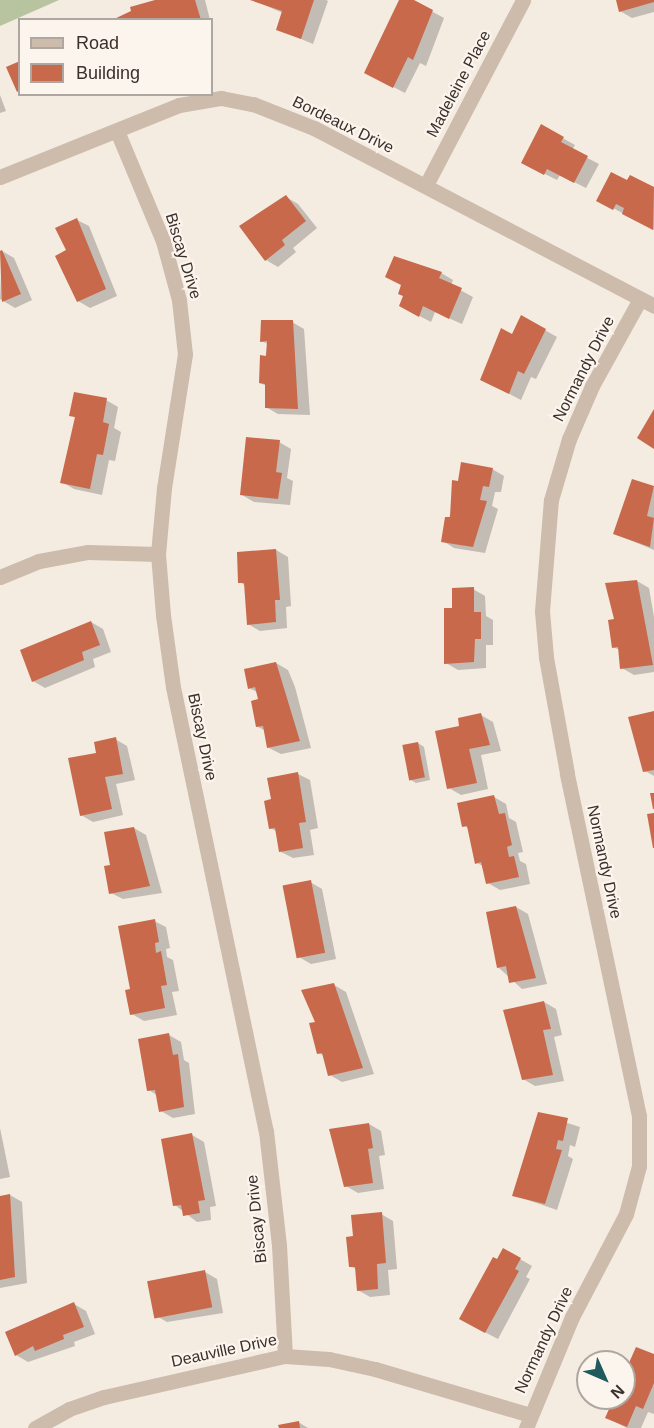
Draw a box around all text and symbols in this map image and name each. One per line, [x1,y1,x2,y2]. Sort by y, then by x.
legend [18,18,213,96]
street label: Madeleine Place [423,27,495,141]
text: Road [76,33,119,53]
text: Building [76,63,140,83]
street label: Bordeaux Drive [289,92,397,158]
street label: Biscay Drive [161,211,205,301]
street label: Normandy Drive [549,313,619,425]
street label: Biscay Drive [183,692,221,782]
street label: Normandy Drive [583,803,625,921]
street label: Biscay Drive [243,1174,271,1264]
street label: Normandy Drive [511,1284,577,1396]
street label: Deauville Drive [169,1330,279,1372]
north arrow [576,1350,636,1410]
text: N [608,1382,628,1402]

